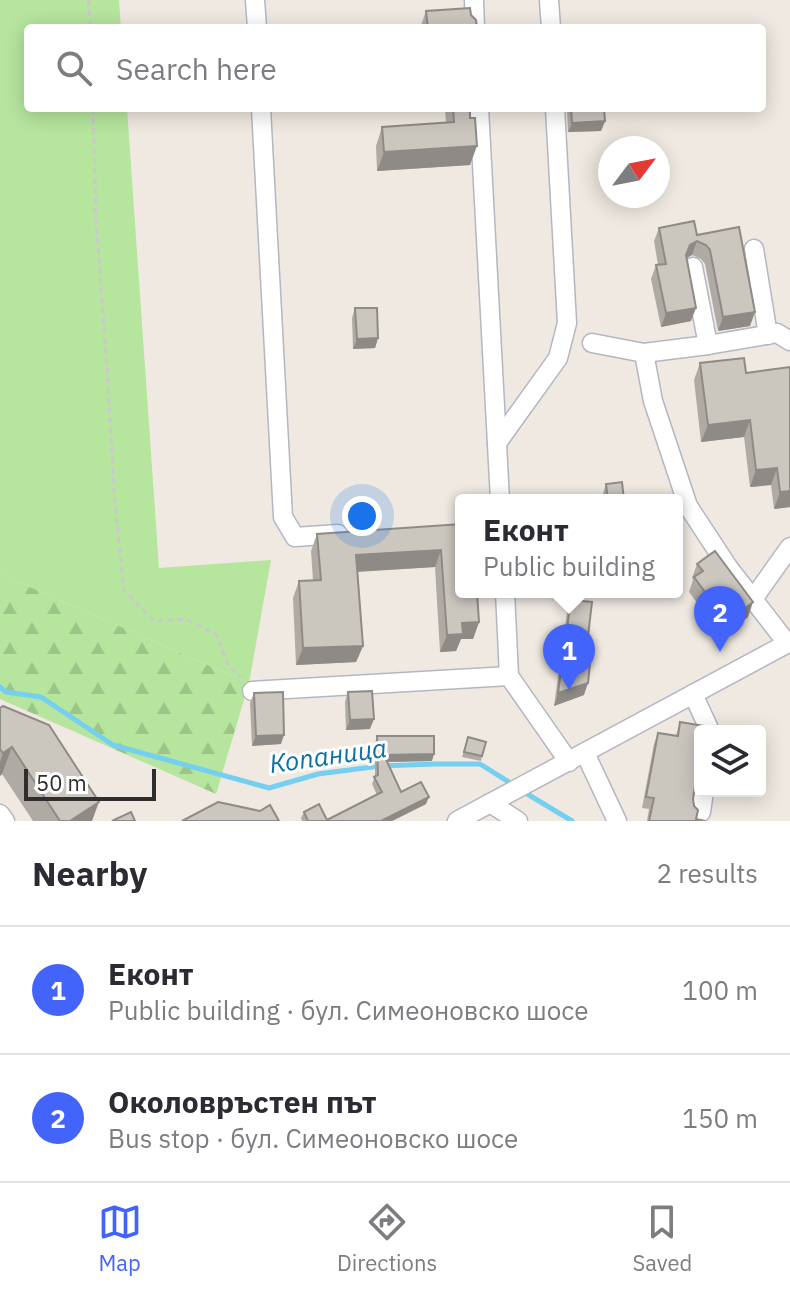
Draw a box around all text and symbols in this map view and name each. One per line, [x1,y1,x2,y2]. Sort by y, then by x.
search box [24,24,766,112]
icon: search [52,46,96,90]
text: Search here [116,49,277,88]
north arrow [598,136,670,208]
popup [455,494,683,598]
your location [342,496,382,536]
text: Еконт [483,510,569,549]
text: Public building [483,549,655,583]
pin: 2 [694,586,746,652]
pin: 1 [543,624,595,690]
map controls [694,725,766,797]
button: layers [694,725,766,797]
water label: Копаница [267,730,389,780]
scale bar [24,765,156,801]
text: 50 m [36,768,87,797]
text: Nearby [32,851,147,895]
text: 2 results [656,856,758,890]
text: Еконт [108,954,194,993]
text: 1 [50,973,66,1007]
text: 100 m [682,973,758,1007]
text: Public building · бул. Симеоновско шосе [108,993,589,1027]
text: Околовръстен път [108,1082,377,1121]
text: 2 [50,1101,66,1135]
text: 150 m [682,1101,758,1135]
text: Bus stop · бул. Симеоновско шосе [108,1121,518,1155]
tab: Map [98,1200,142,1277]
tab: Directions [337,1200,437,1277]
tab: Saved [632,1200,692,1277]

